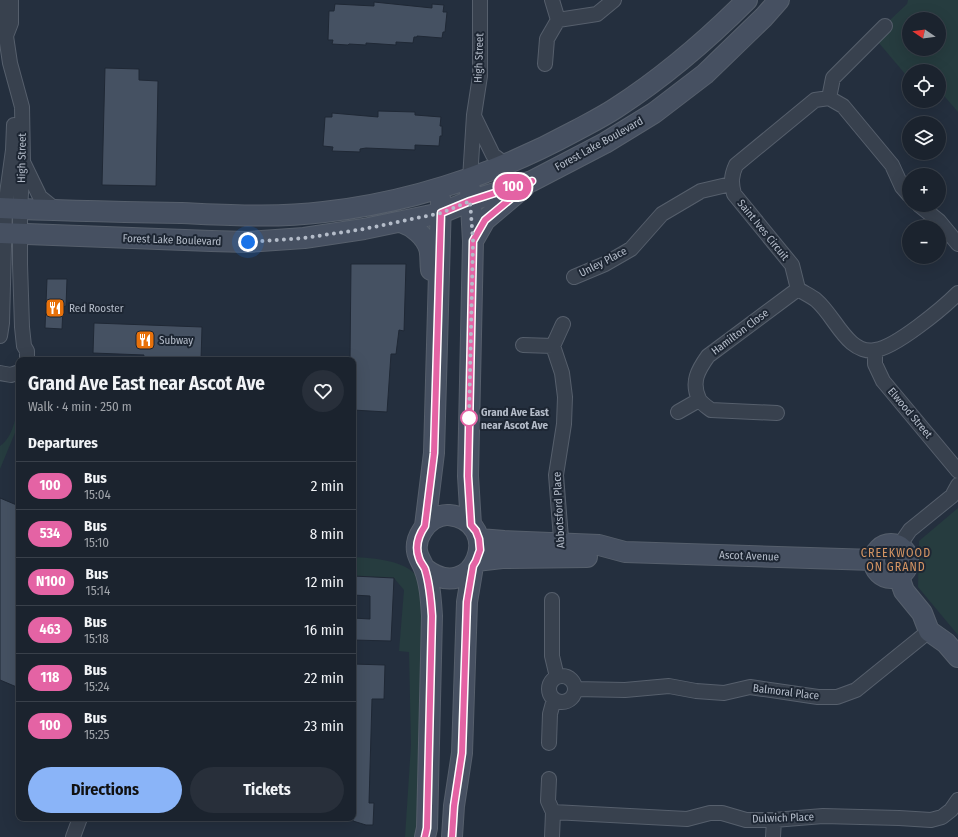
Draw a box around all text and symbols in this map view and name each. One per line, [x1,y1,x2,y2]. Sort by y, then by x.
north arrow [902,12,946,56]
map controls [902,12,946,264]
street label: High Street [472,32,486,83]
button: locate [902,64,946,108]
street label: Forest Lake Boulevard [553,114,645,174]
button: layers [902,116,946,160]
street label: High Street [15,132,29,183]
button: + [902,168,946,212]
line badge: 100 [490,174,536,200]
text: 100 [502,178,524,195]
street label: Saint Ives Circuit [734,197,792,263]
button: − [902,220,946,264]
street label: Forest Lake Boulevard [122,232,222,248]
your location [238,232,258,252]
street label: Unley Place [577,244,629,280]
restaurant icon: Red Rooster [44,297,66,319]
place label: Red Rooster [69,302,124,315]
street label: Hamilton Close [709,306,771,358]
restaurant icon: Subway [134,329,156,351]
place label: Subway [159,334,193,347]
button: heart [302,370,344,412]
text: Grand Ave East near Ascot Ave [28,372,265,395]
street label: Elwood Street [885,385,935,441]
text: Walk · 4 min · 250 m [28,399,132,414]
place label: Grand Ave East near Ascot Ave [481,406,549,432]
marker: Grand Ave East near Ascot Ave [460,409,478,427]
text: Departures [28,434,98,452]
text: Bus [84,469,107,487]
street label: Abbotsford Place [551,471,567,549]
text: 100 [39,477,61,494]
text: 2 min [311,477,344,495]
text: 15:04 [84,487,111,502]
text: Bus [84,517,107,535]
text: 534 [40,525,60,542]
text: 8 min [310,525,344,543]
text: 15:10 [84,535,109,550]
district label: CREEKWOOD ON GRAND [861,546,931,574]
street label: Ascot Avenue [719,548,779,564]
text: Bus [86,565,108,583]
text: N100 [36,573,66,590]
text: 12 min [305,573,344,591]
text: 15:14 [86,583,110,598]
text: Bus [84,613,107,631]
text: 463 [39,621,61,638]
text: 16 min [304,621,344,639]
text: 15:18 [84,631,109,646]
text: Bus [84,661,107,679]
text: 118 [41,669,59,686]
text: 22 min [304,669,344,687]
text: 15:24 [84,679,110,694]
street label: Balmoral Place [752,681,820,703]
text: Bus [84,709,107,727]
text: 100 [39,717,61,734]
text: 23 min [304,717,344,735]
text: 15:25 [84,727,110,742]
button: Directions [28,767,182,813]
button: Tickets [190,767,344,813]
street label: Dulwich Place [752,810,814,826]

